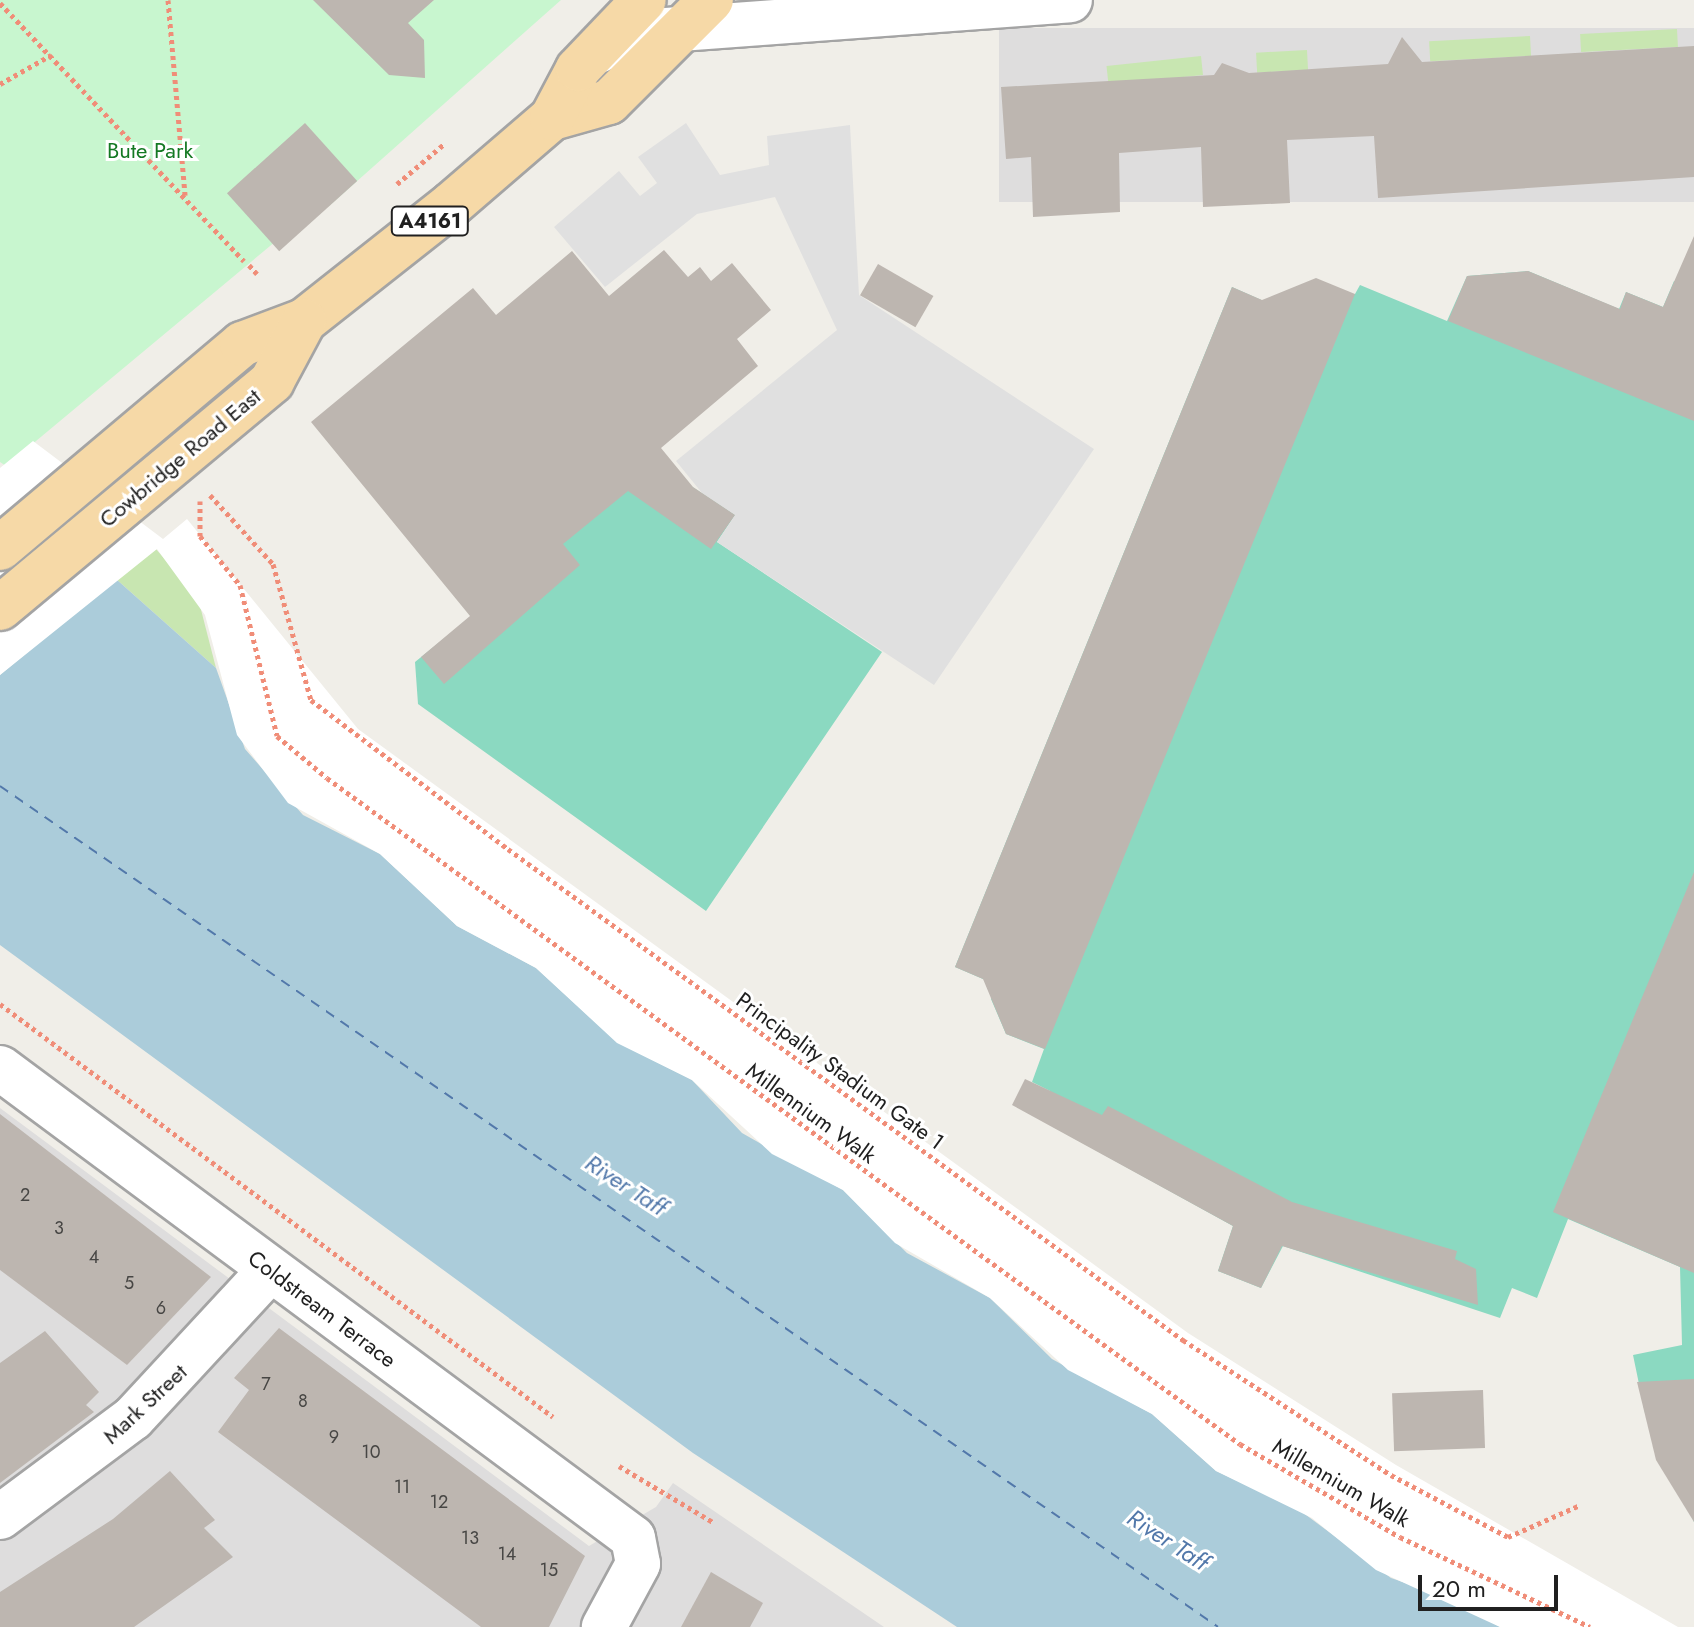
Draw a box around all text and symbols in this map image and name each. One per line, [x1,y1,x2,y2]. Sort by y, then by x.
park label: Bute Park [107,138,193,164]
road number: A4161 [390,205,470,237]
street label: Cowbridge Road East [94,383,266,533]
street label: Principality Stadium Gate 1 [731,987,949,1155]
street label: Millennium Walk [741,1057,881,1169]
water label: River Taff [580,1148,672,1222]
house number: 2 [20,1184,30,1206]
house number: 3 [54,1217,64,1239]
street label: Coldstream Terrace [243,1245,401,1373]
house number: 4 [89,1246,99,1268]
house number: 5 [124,1272,134,1294]
house number: 6 [156,1297,166,1319]
street label: Mark Street [98,1359,192,1449]
house number: 7 [261,1373,271,1395]
house number: 8 [298,1390,308,1412]
house number: 9 [329,1426,339,1448]
street label: Millennium Walk [1268,1433,1414,1533]
house number: 10 [362,1441,380,1463]
house number: 11 [394,1476,410,1498]
house number: 12 [430,1491,448,1513]
water label: River Taff [1122,1503,1214,1577]
house number: 13 [461,1527,479,1549]
house number: 14 [498,1543,516,1565]
house number: 15 [540,1559,558,1581]
scale bar [1422,1559,1562,1609]
text: 20 m [1432,1571,1486,1606]

